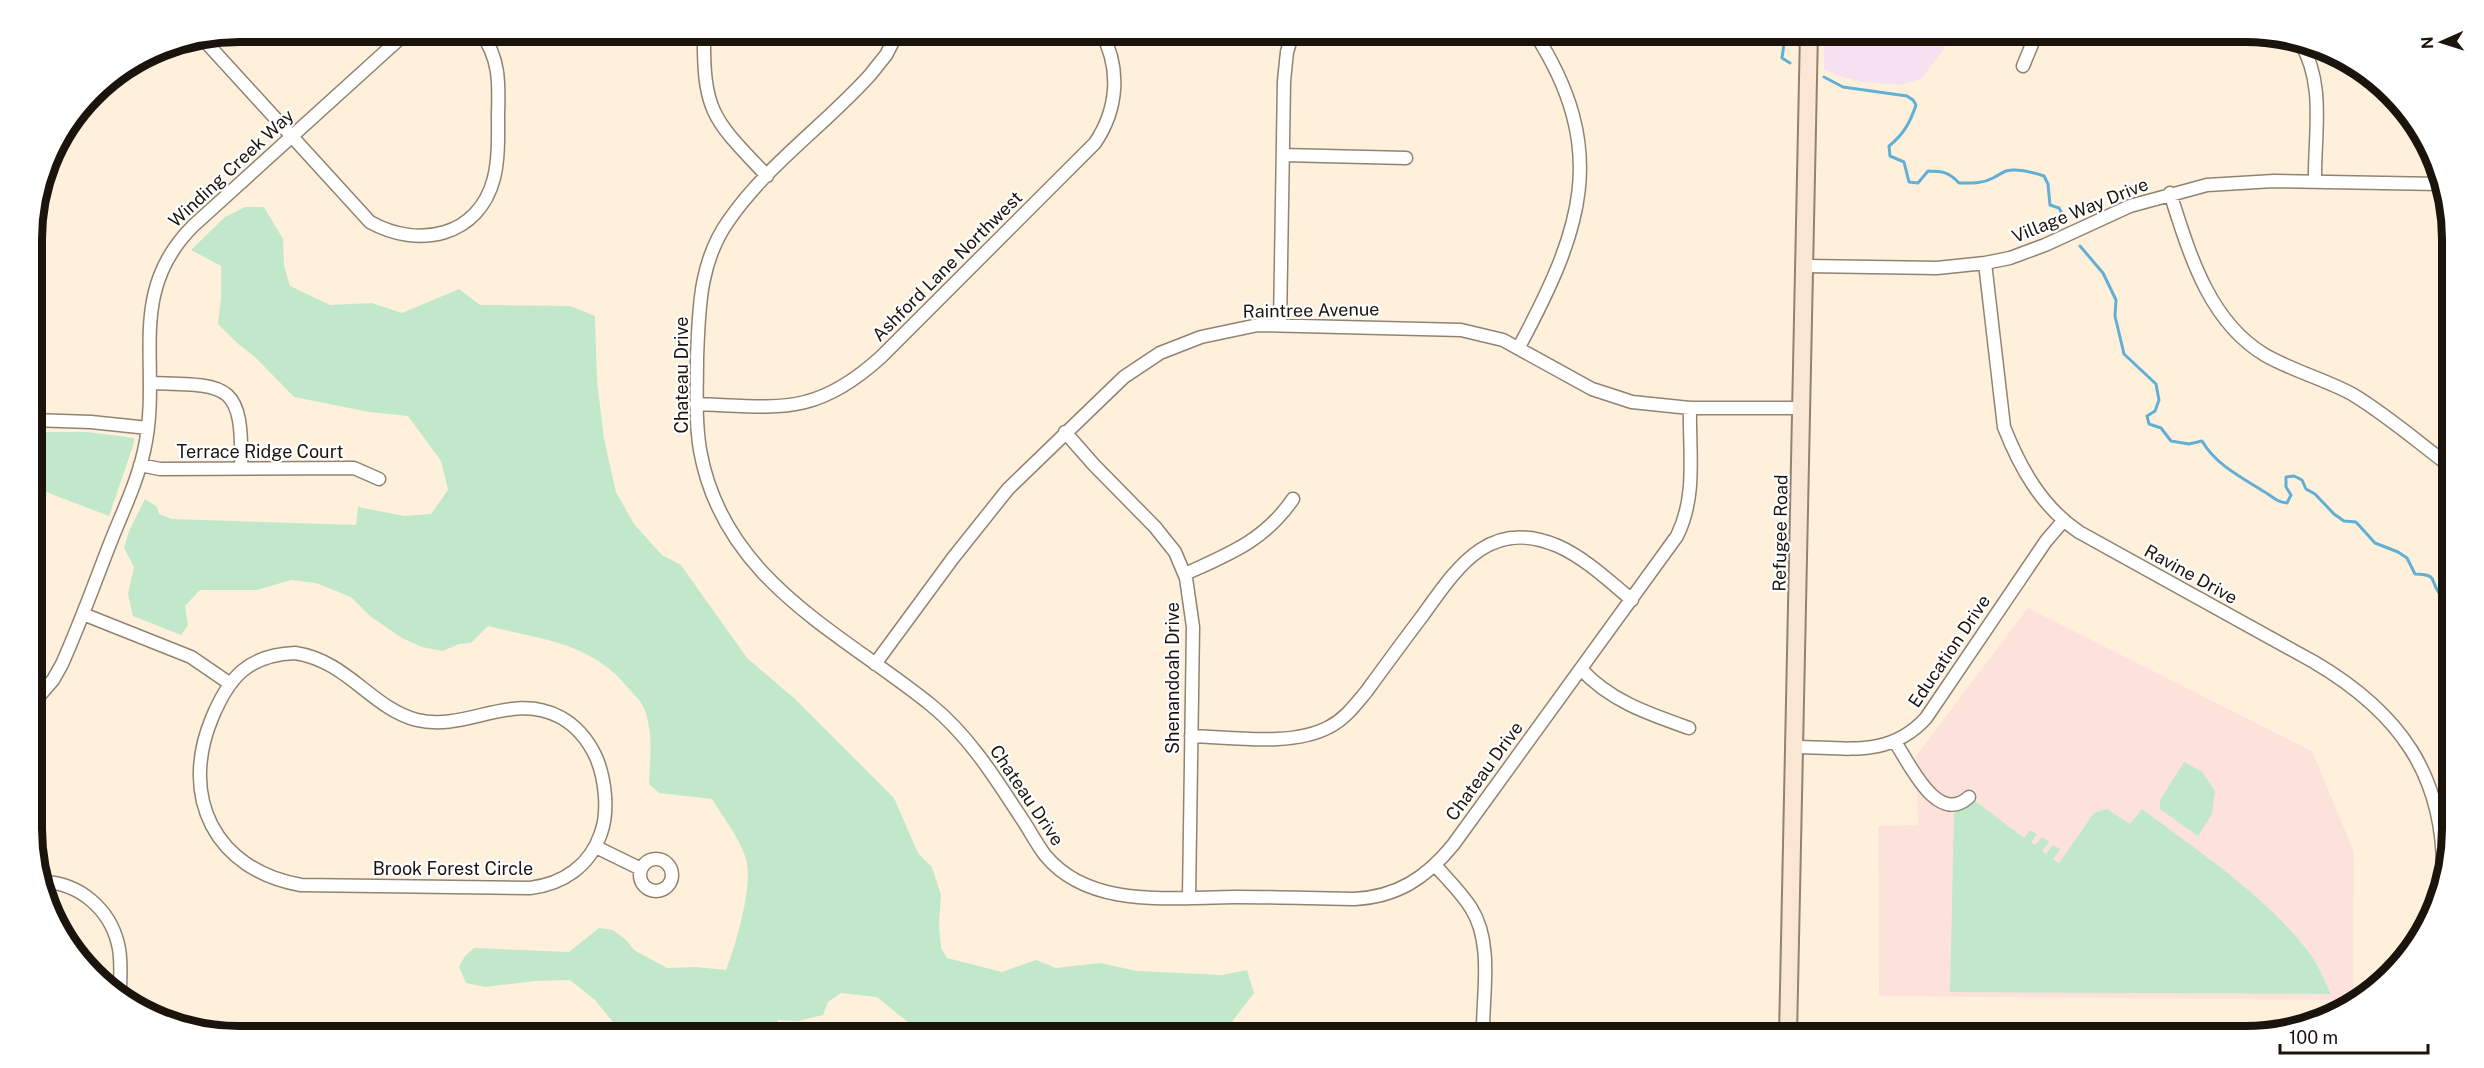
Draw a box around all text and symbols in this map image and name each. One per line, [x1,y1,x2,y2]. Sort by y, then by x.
north arrow [2412,12,2472,72]
text: N [2418,36,2437,50]
street label: Winding Creek Way [164,105,298,231]
street label: Village Way Drive [2009,173,2151,247]
street label: Ashford Lane Northwest [868,187,1026,345]
street label: Raintree Avenue [1242,298,1380,322]
street label: Chateau Drive [671,317,692,434]
street label: Terrace Ridge Court [177,441,343,462]
street label: Refugee Road [1768,474,1792,592]
street label: Ravine Drive [2141,540,2241,608]
street label: Education Drive [1904,591,1994,711]
street label: Shenandoah Drive [1162,602,1183,754]
street label: Chateau Drive [1441,718,1527,824]
street label: Chateau Drive [986,741,1068,849]
street label: Brook Forest Circle [373,858,533,879]
scale bar [2280,1017,2428,1055]
text: 100 m [2289,1027,2338,1048]

